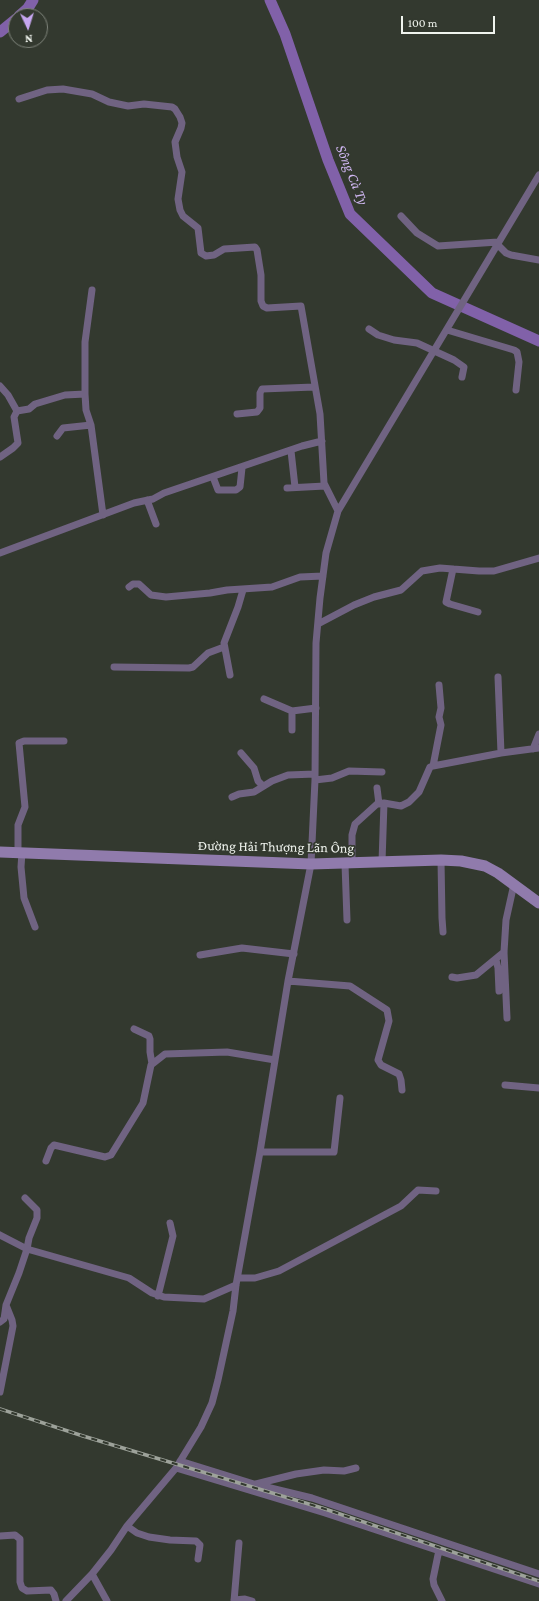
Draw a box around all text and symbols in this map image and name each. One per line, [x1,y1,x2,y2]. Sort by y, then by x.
north arrow [8,8,48,48]
scale bar [403,8,497,34]
text: 100 m [408,16,437,30]
text: N [25,33,33,45]
water label: Sông Cà Ty [332,142,372,208]
street label: Đường Hải Thượng Lãn Ông [198,837,354,857]

